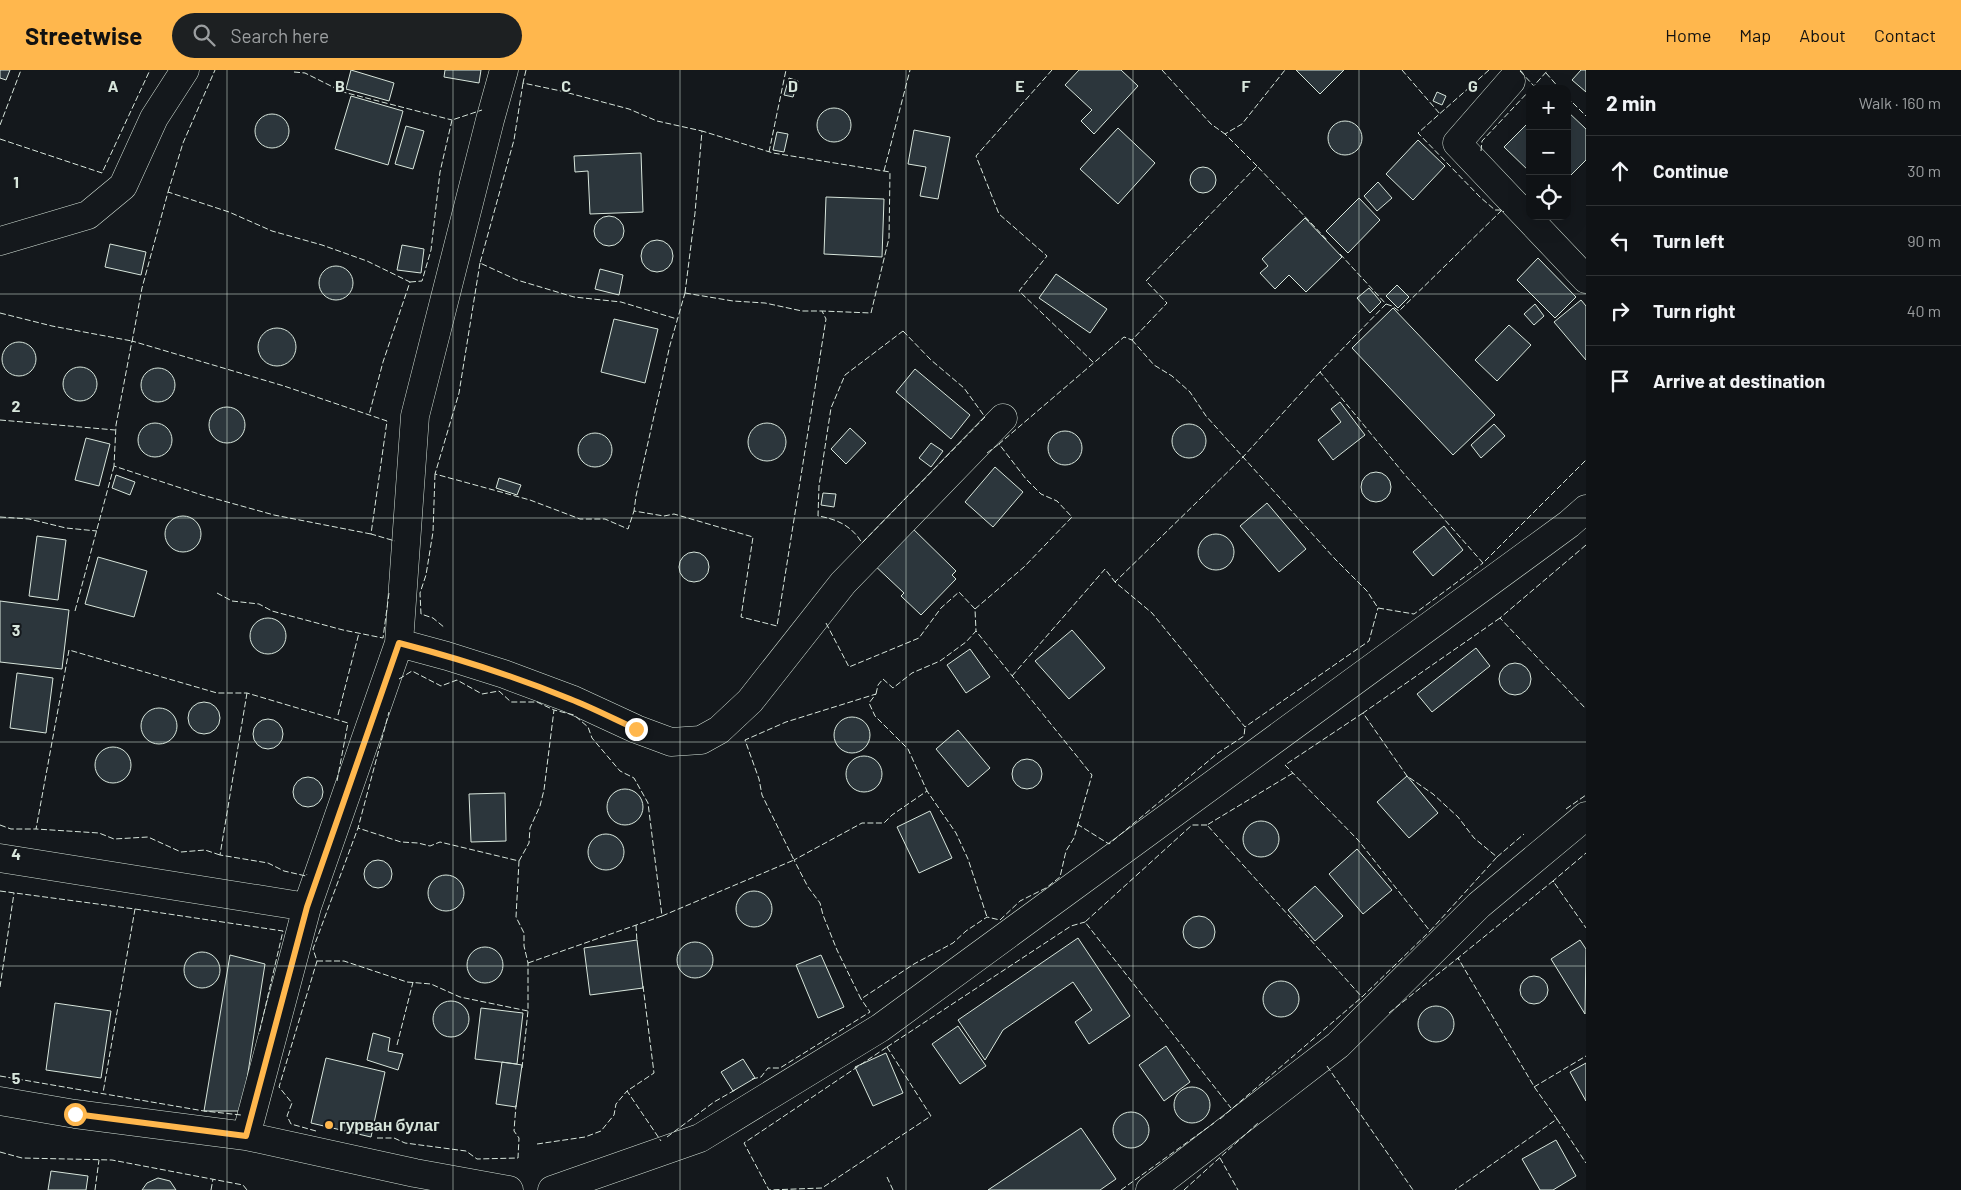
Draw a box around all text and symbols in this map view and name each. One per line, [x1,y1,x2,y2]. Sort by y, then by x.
search box [172,13,522,58]
text: Streetwise [25,21,142,50]
icon: search [190,21,218,49]
text: Search here [230,24,329,47]
text: Home [1665,24,1711,46]
text: Map [1739,24,1771,46]
text: About [1799,24,1846,46]
text: Contact [1874,24,1936,46]
text: A [108,76,119,95]
text: B [335,76,345,95]
text: C [561,76,571,95]
text: D [788,76,798,95]
text: E [1015,76,1025,95]
text: F [1242,76,1251,95]
text: G [1468,76,1478,95]
map controls [1526,85,1571,220]
button: + [1526,85,1571,130]
text: 2 min [1606,90,1656,115]
text: Walk · 160 m [1859,93,1941,112]
button: − [1526,130,1571,175]
icon: ahead [1606,157,1634,185]
text: Continue [1653,159,1729,182]
text: 30 m [1907,161,1941,180]
text: 1 [13,172,19,191]
button: locate [1526,175,1571,220]
icon: left [1606,227,1634,255]
text: Turn left [1653,229,1724,252]
text: 90 m [1907,231,1941,250]
icon: right [1606,297,1634,325]
text: Turn right [1653,299,1735,322]
text: 40 m [1907,301,1941,320]
icon: arrive [1606,367,1634,395]
text: Arrive at destination [1653,369,1825,392]
text: 2 [12,396,21,415]
text: 3 [12,620,20,639]
route end [625,718,648,741]
text: 4 [11,844,21,863]
text: 5 [12,1068,21,1087]
route start [64,1103,87,1126]
place label: гурван булаг [339,1115,440,1134]
marker: гурван булаг [323,1119,335,1131]

